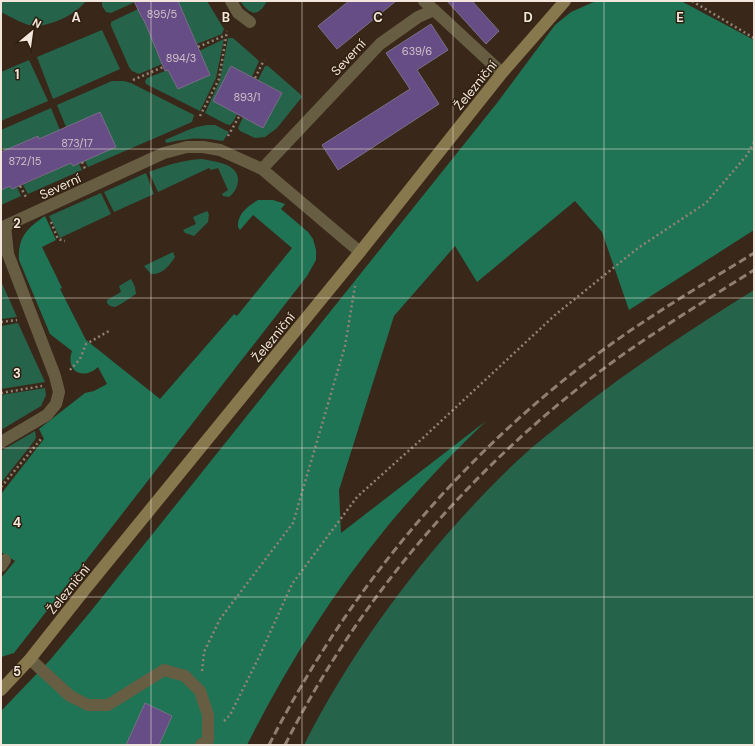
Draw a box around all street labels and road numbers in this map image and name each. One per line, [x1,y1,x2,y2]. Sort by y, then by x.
street label: Severní [327,35,370,79]
street label: Železniční [450,57,501,114]
street label: Severní [37,169,84,203]
street label: Železniční [248,309,299,366]
street label: Železniční [43,561,94,618]

